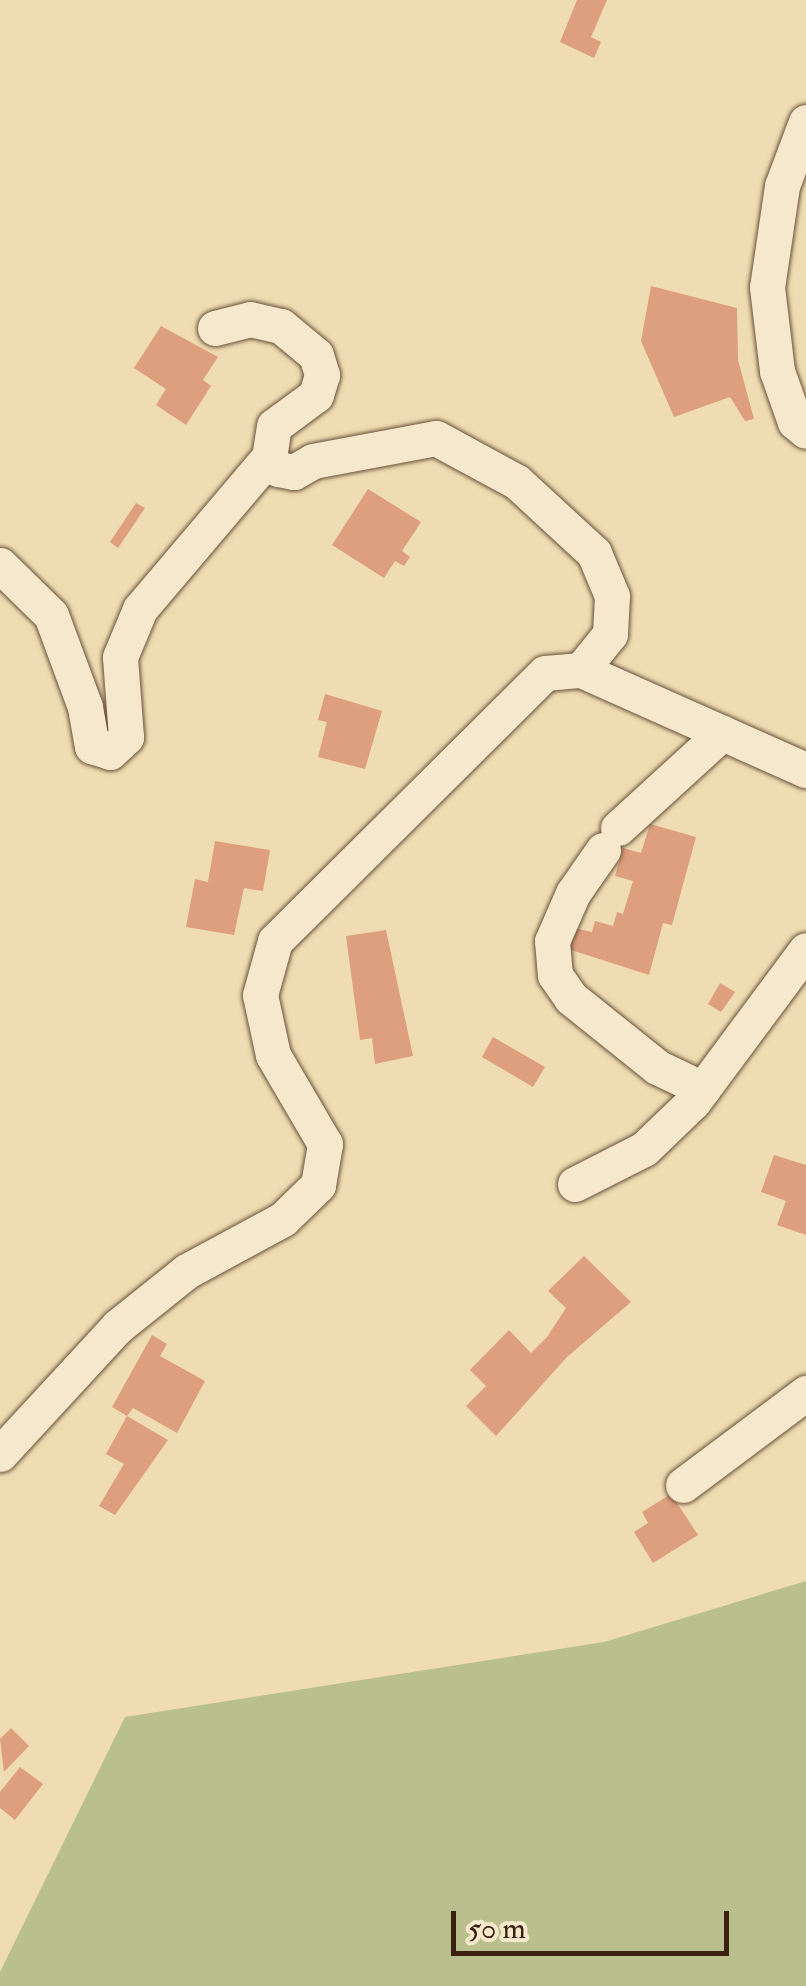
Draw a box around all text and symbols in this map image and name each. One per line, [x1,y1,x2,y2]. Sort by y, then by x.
scale bar [456,1891,734,1953]
text: 50 m [468,1910,526,1947]

